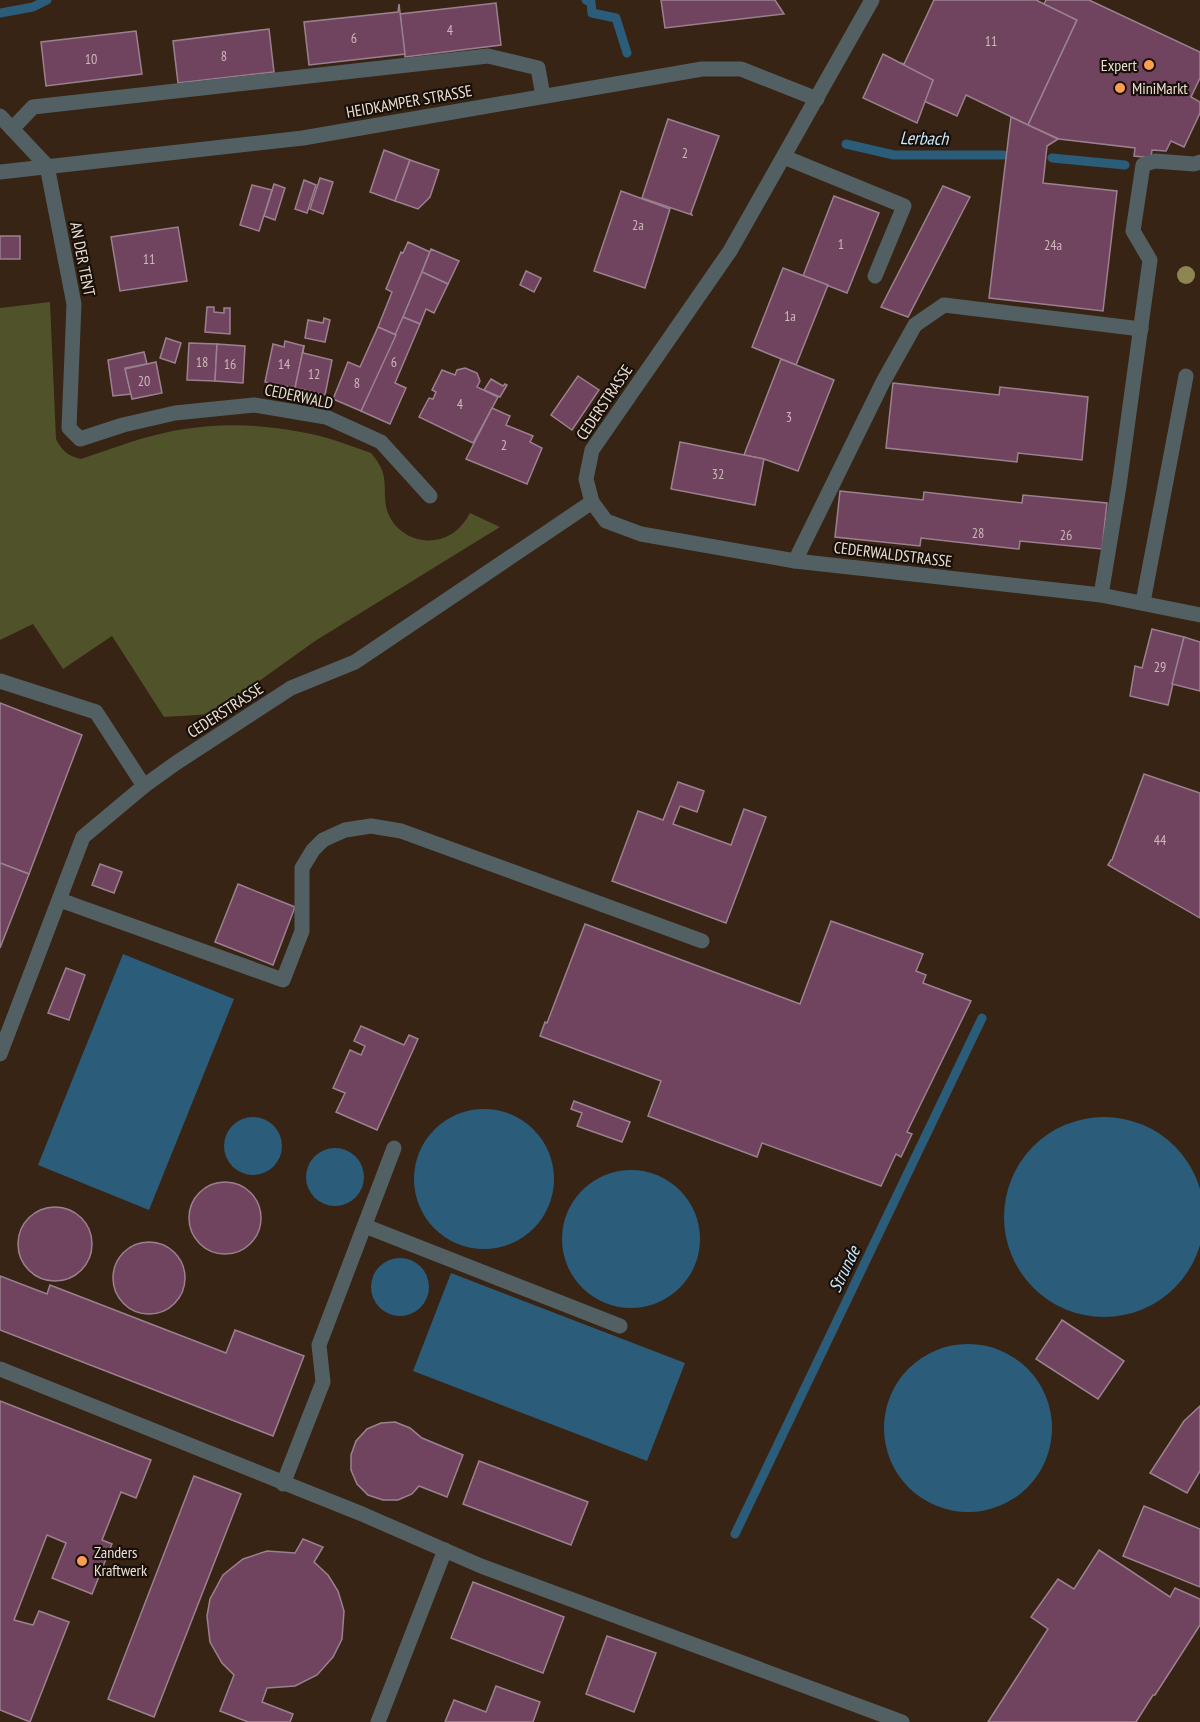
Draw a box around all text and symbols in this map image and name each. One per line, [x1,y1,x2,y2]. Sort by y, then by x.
house number: 4 [447,21,454,39]
house number: 6 [351,29,357,47]
house number: 11 [985,32,997,50]
house number: 8 [221,47,227,65]
house number: 10 [85,50,97,68]
place label: Expert [1101,55,1138,75]
marker: Expert [1142,58,1156,72]
place label: MiniMarkt [1132,78,1188,98]
street label: HEIDKAMPER STRASSE [345,80,474,122]
marker: MiniMarkt [1113,81,1127,95]
water label: Lerbach [900,126,949,150]
house number: 2 [682,144,688,162]
house number: 2a [632,216,644,234]
street label: AN DER TENT [66,220,100,298]
house number: 1 [838,235,844,253]
house number: 24a [1044,236,1062,254]
house number: 11 [143,250,155,268]
house number: 1a [784,307,796,325]
house number: 18 [196,353,208,371]
house number: 6 [391,353,397,371]
house number: 16 [224,355,236,373]
house number: 14 [278,355,291,373]
street label: CEDERSTRASSE [572,360,637,443]
house number: 12 [308,365,320,383]
house number: 20 [138,372,150,390]
house number: 8 [354,374,360,392]
street label: CEDERWALD [263,379,335,413]
house number: 4 [457,395,464,413]
house number: 3 [786,408,792,426]
house number: 2 [501,436,507,454]
house number: 32 [712,465,724,483]
house number: 28 [972,524,984,542]
house number: 26 [1060,526,1072,544]
street label: CEDERWALDSTRASSE [833,537,953,571]
house number: 29 [1154,658,1166,676]
street label: CEDERSTRASSE [183,678,267,742]
house number: 44 [1154,831,1167,849]
water label: Strunde [823,1241,866,1296]
place label: Zanders Kraftwerk [94,1542,148,1580]
marker: Zanders Kraftwerk [75,1554,89,1568]

